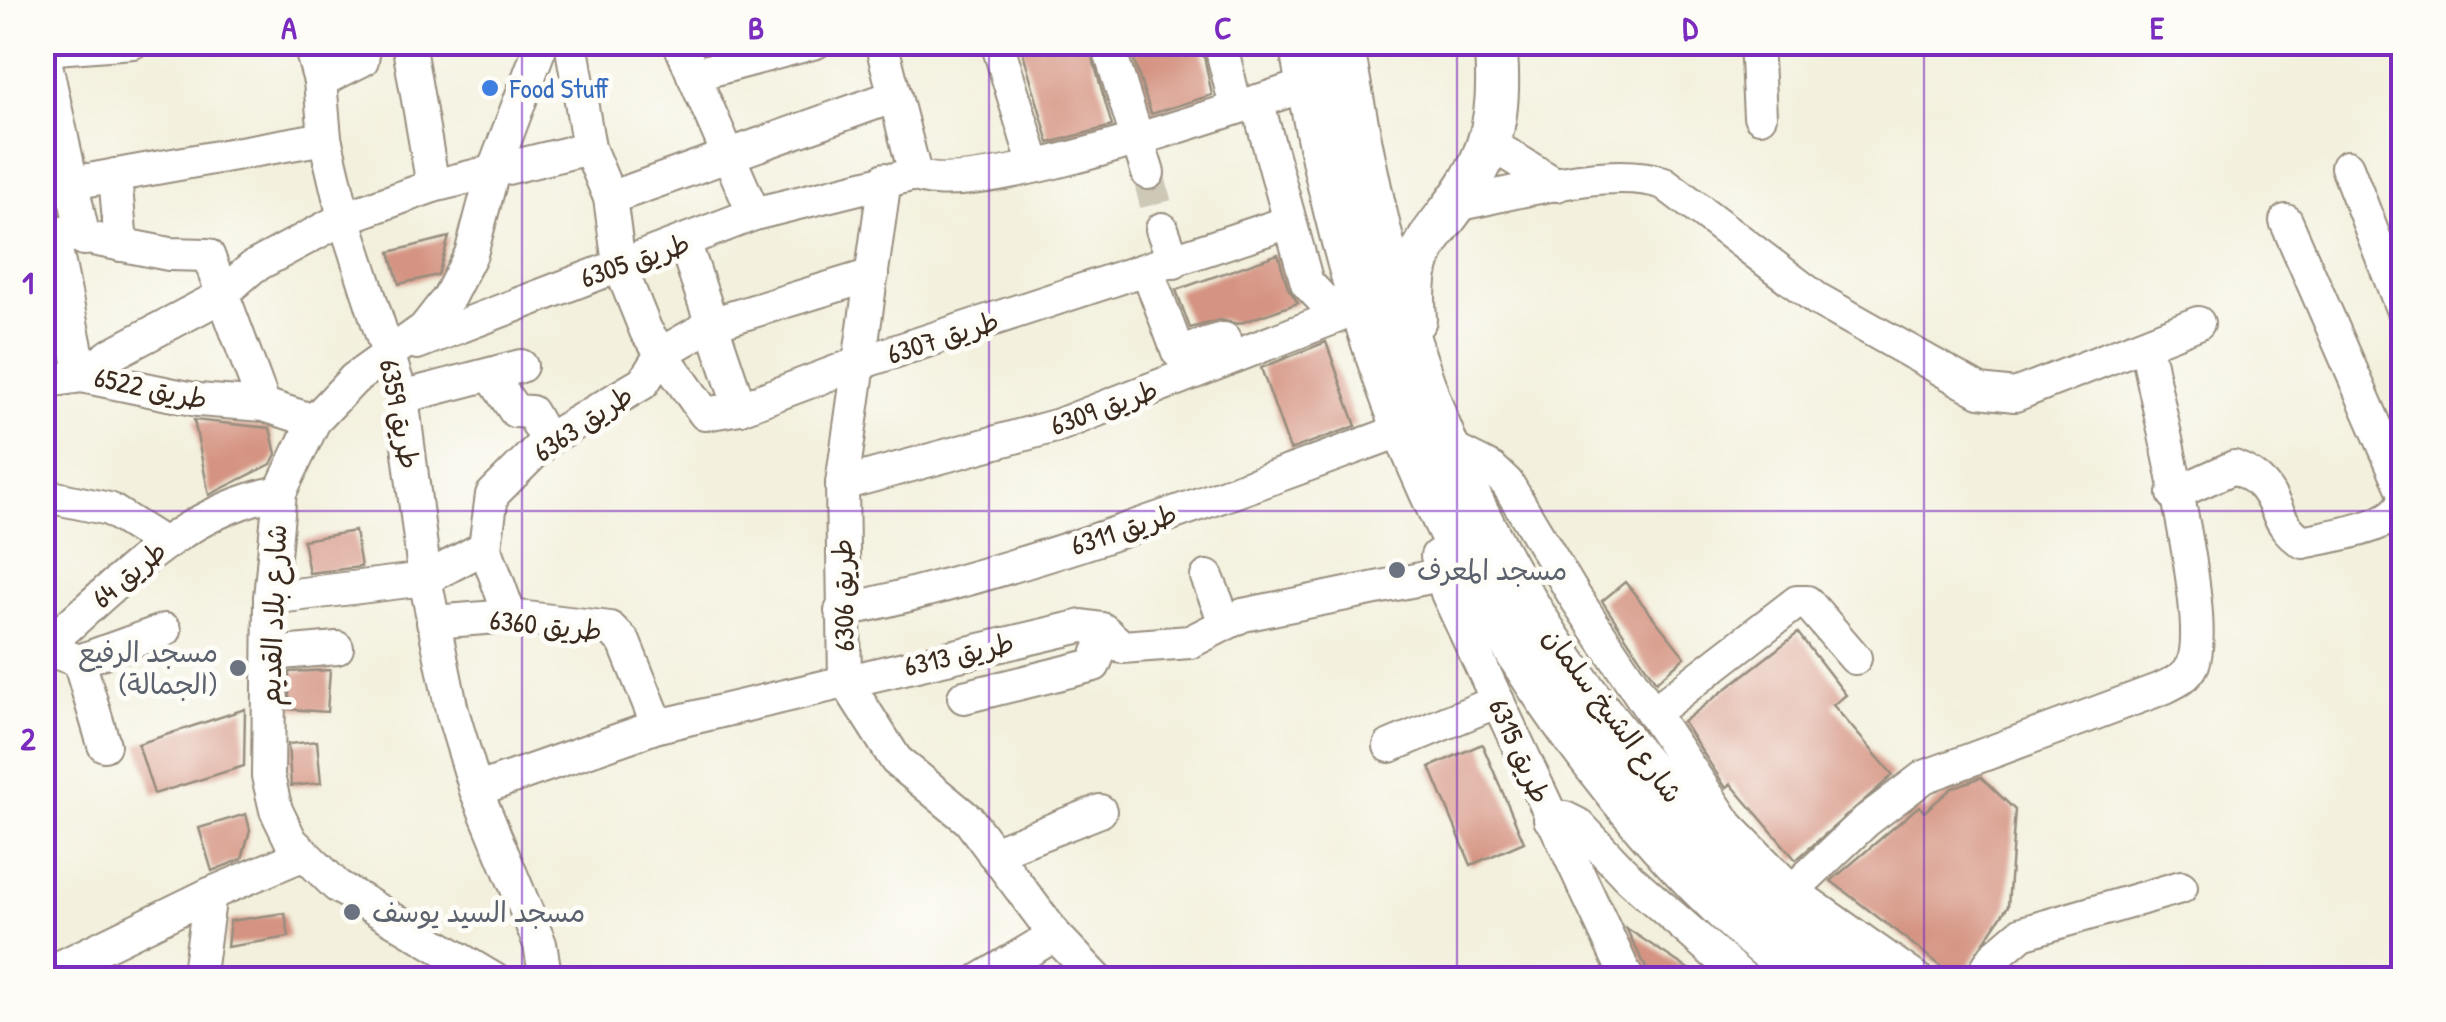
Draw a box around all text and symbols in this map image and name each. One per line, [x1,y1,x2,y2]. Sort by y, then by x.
text: A [281,6,297,49]
text: B [748,6,764,49]
text: C [1214,6,1232,49]
text: D [1682,6,1698,49]
text: E [2150,6,2165,49]
place label: Food Stuff [509,69,609,107]
marker: Food Stuff [479,77,501,99]
street label: طريق 6305 [575,224,695,296]
text: 1 [22,261,34,304]
street label: طريق 6307 [882,301,1004,373]
street label: طريق 6359 [371,356,429,472]
street label: طريق 6522 [91,358,211,418]
street label: طريق 6309 [1045,370,1163,444]
street label: طريق 6363 [526,376,640,470]
street label: طريق 6311 [1066,494,1182,564]
street label: شارع بلاد القديم [251,524,298,706]
street label: طريق 64 [83,532,175,616]
street label: طريق 6306 [823,538,863,652]
place label: مسجد المعرف [1417,551,1567,589]
marker: مسجد المعرف [1386,559,1408,581]
street label: طريق 6360 [488,600,604,650]
street label: شارع الشيخ سلمان [1534,619,1692,811]
street label: طريق 6313 [900,623,1018,685]
place label: مسجد الرفيع (الجمالة) [78,633,218,703]
marker: مسجد الرفيع (الجمالة) [227,657,249,679]
street label: طريق 6315 [1480,693,1560,809]
text: 2 [21,717,37,760]
place label: مسجد السيد يوسف [372,893,585,931]
marker: مسجد السيد يوسف [341,901,363,923]

